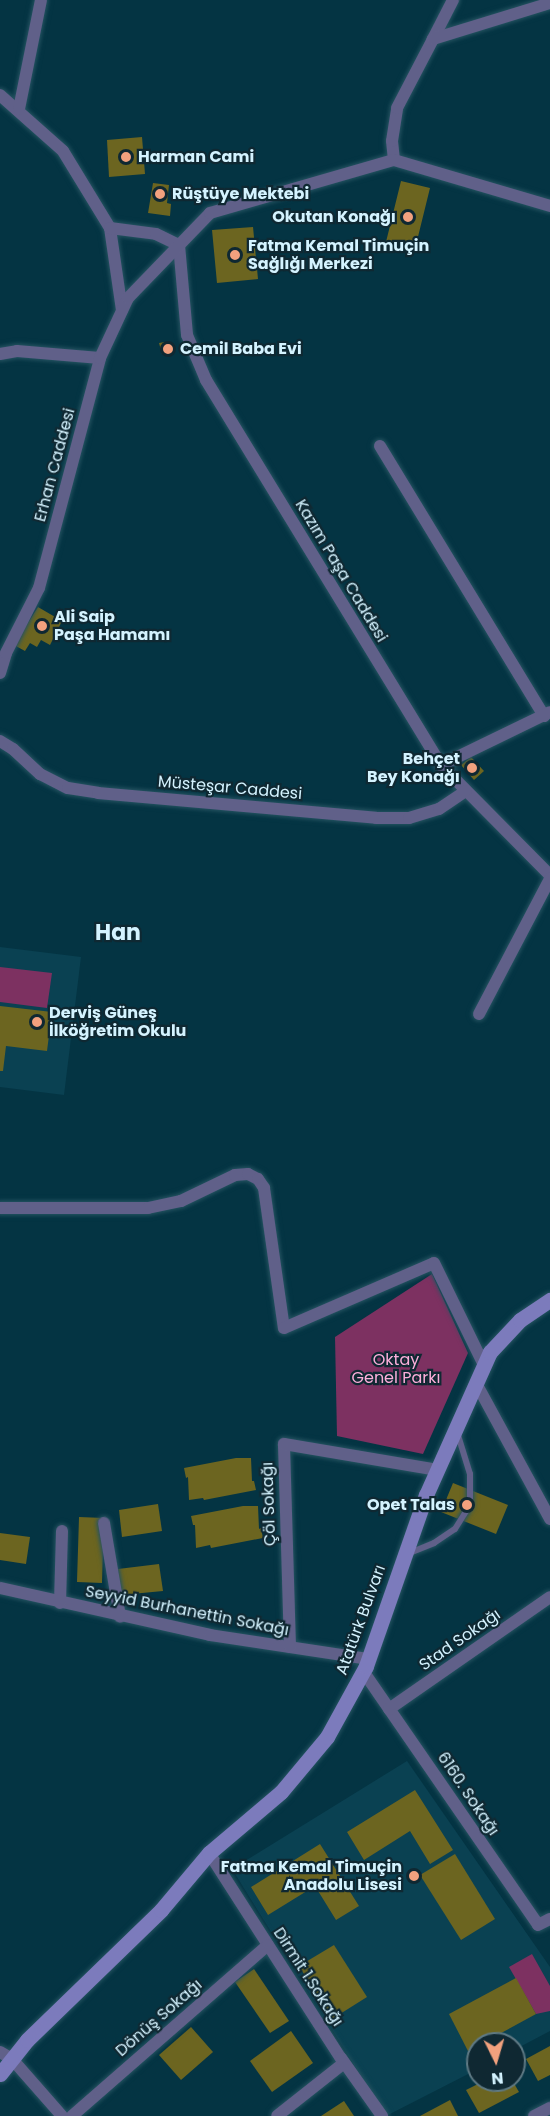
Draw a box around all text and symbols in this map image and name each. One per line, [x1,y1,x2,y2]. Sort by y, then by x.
place label: Harman Cami [138,147,254,167]
marker: Harman Cami [119,150,133,164]
place label: Rüştüye Mektebi [172,184,309,204]
marker: Rüştüye Mektebi [153,187,167,201]
place label: Okutan Konağı [272,207,396,227]
marker: Okutan Konağı [401,210,415,224]
place label: Fatma Kemal Timuçin Sağlığı Merkezi [248,236,429,274]
marker: Fatma Kemal Timuçin Sağlığı Merkezi [226,246,244,264]
place label: Cemil Baba Evi [180,339,302,359]
marker: Cemil Baba Evi [161,342,175,356]
street label: Erhan Caddesi [31,406,79,524]
street label: Kazım Paşa Caddesi [291,496,391,646]
place label: Ali Saip Paşa Hamamı [54,607,170,645]
marker: Ali Saip Paşa Hamamı [35,619,49,633]
place label: Behçet Bey Konağı [367,749,460,787]
marker: Behçet Bey Konağı [465,761,479,775]
street label: Müsteşar Caddesi [157,772,303,804]
district label: Han [95,920,141,946]
place label: Derviş Güneş İlköğretim Okulu [49,1003,186,1041]
marker: Derviş Güneş İlköğretim Okulu [30,1015,44,1029]
park label: Oktay Genel Parkı [352,1350,440,1388]
street label: Çöl Sokağı [258,1462,280,1546]
place label: Opet Talas [367,1495,455,1515]
marker: Opet Talas [460,1498,474,1512]
street label: Atatürk Bulvarı [332,1562,390,1678]
street label: Seyyid Burhanettin Sokağı [84,1582,290,1640]
street label: Stad Sokağı [416,1605,504,1675]
street label: 6160. Sokağı [433,1749,503,1839]
place label: Fatma Kemal Timuçin Anadolu Lisesi [221,1857,402,1895]
marker: Fatma Kemal Timuçin Anadolu Lisesi [407,1869,421,1883]
street label: Dirmit 1.Sokağı [269,1924,347,2030]
street label: Dönüş Sokağı [112,1975,206,2061]
north arrow [466,2032,526,2092]
text: N [490,2066,504,2090]

